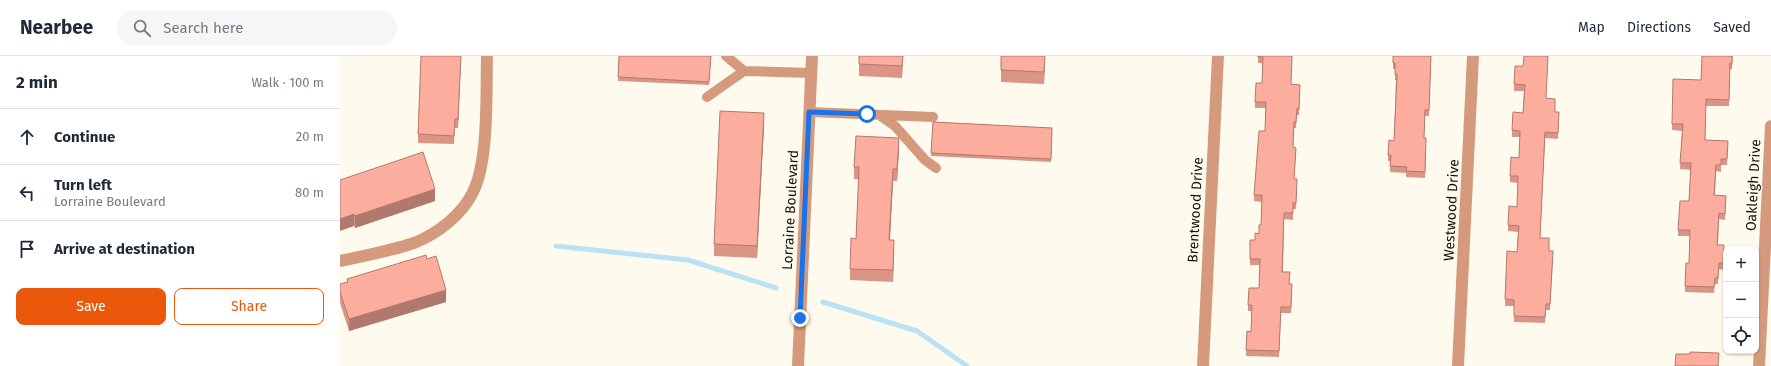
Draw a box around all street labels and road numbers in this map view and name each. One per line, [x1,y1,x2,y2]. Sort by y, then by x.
street label: Oakleigh Drive [1743,139,1764,231]
street label: Lorraine Boulevard [779,150,802,271]
street label: Brentwood Drive [1184,157,1207,263]
street label: Westwood Drive [1440,159,1463,261]

